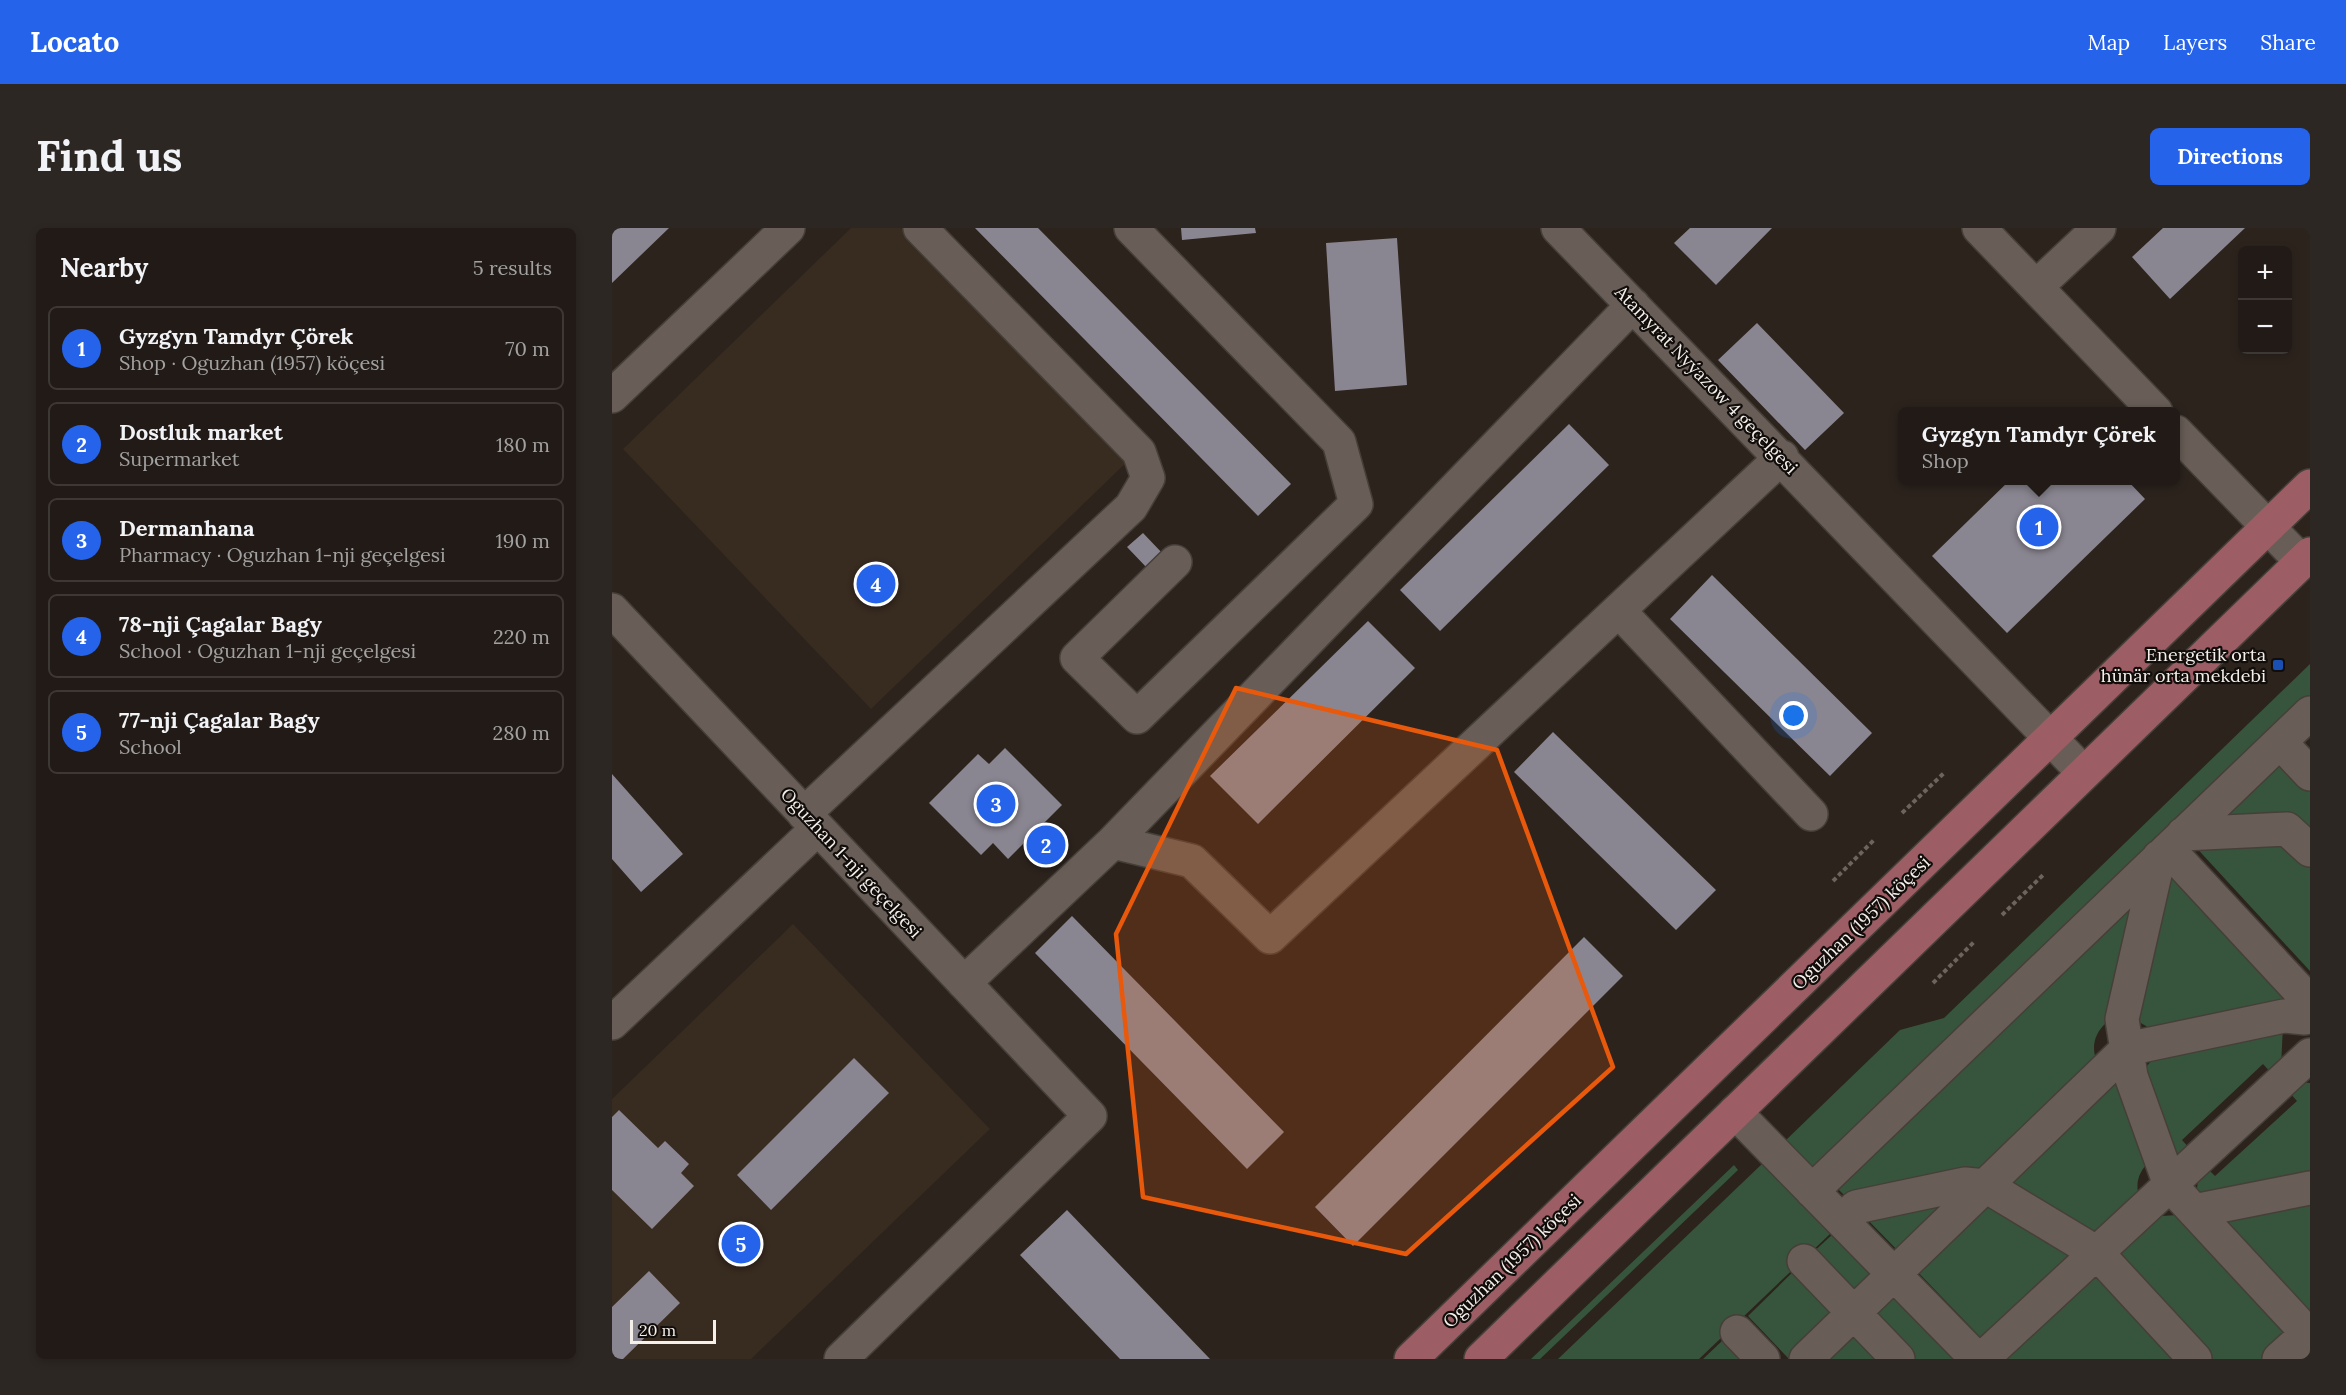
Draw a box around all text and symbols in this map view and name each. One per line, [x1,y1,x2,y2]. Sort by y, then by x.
text: Locato [30,24,119,60]
text: Map [2087,29,2130,56]
text: Layers [2163,29,2227,56]
text: Share [2260,29,2316,56]
button: Directions [2150,128,2310,185]
text: Find us [36,129,182,183]
map controls [2238,246,2292,354]
button: + [2238,246,2292,300]
text: Nearby [60,251,148,284]
text: 5 results [473,255,552,280]
street label: Atamyrat Nyýazow 4 geçelgesi [1609,280,1803,479]
button: − [2238,300,2292,354]
text: Gyzgyn Tamdyr Çörek [119,322,353,350]
text: 1 [77,336,86,361]
text: 70 m [505,336,550,361]
text: Shop · Oguzhan (1957) köçesi [119,350,385,375]
popup [1898,407,2180,485]
text: Dostluk market [119,418,283,446]
text: Gyzgyn Tamdyr Çörek [1922,420,2156,448]
text: 2 [76,432,87,457]
text: 180 m [496,432,550,457]
text: Supermarket [119,446,239,471]
text: Shop [1922,448,1969,473]
pin: 1 [2020,504,2058,550]
text: Dermanhana [119,514,255,542]
text: 3 [76,528,87,553]
text: 190 m [496,528,550,553]
text: Pharmacy · Oguzhan 1-nji geçelgesi [119,542,446,567]
pin: 4 [856,562,896,606]
text: 78-nji Çagalar Bagy [119,610,322,638]
text: 4 [76,624,87,649]
text: 220 m [493,624,550,649]
text: School · Oguzhan 1-nji geçelgesi [119,638,416,663]
place label: Energetik orta hünär orta mekdebi [2101,643,2266,687]
marker: Energetik orta hünär orta mekdebi [2271,658,2285,672]
your location [1779,701,1808,730]
text: 77-nji Çagalar Bagy [119,706,320,734]
text: 5 [76,720,87,745]
text: 280 m [492,720,550,745]
text: School [119,734,182,759]
pin: 3 [976,782,1016,826]
street label: Oguzhan 1-nji geçelgesi [776,783,927,943]
pin: 2 [1026,822,1066,868]
street label: Oguzhan (1957) köçesi [1787,851,1935,995]
street label: Oguzhan (1957) köçesi [1438,1189,1586,1333]
pin: 5 [722,1222,760,1266]
scale bar [630,1317,716,1344]
text: 20 m [639,1320,676,1340]

